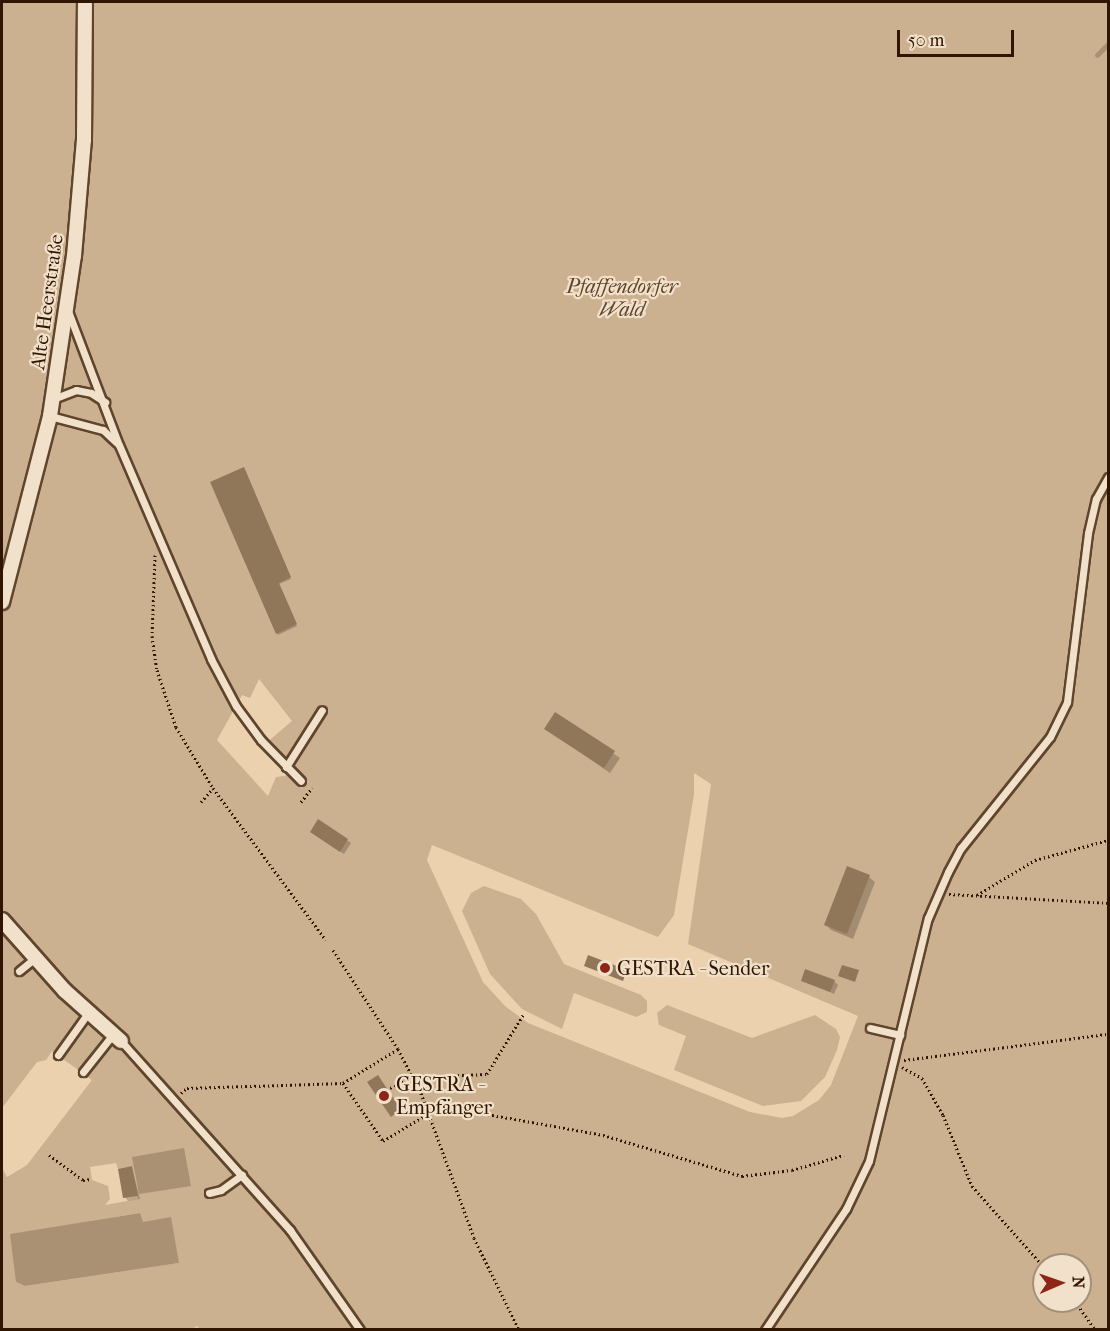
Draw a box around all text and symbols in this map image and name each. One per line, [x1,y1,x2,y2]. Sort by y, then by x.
scale bar [900,18,1017,56]
text: 50 m [908,30,944,51]
street label: Alte Heerstraße [26,233,68,371]
park label: Pfaffendorfer Wald [566,275,678,322]
place label: GESTRA - Sender [617,956,769,980]
marker: GESTRA - Sender [598,961,612,975]
place label: GESTRA - Empfänger [396,1072,492,1119]
marker: GESTRA - Empfänger [377,1089,391,1103]
north arrow [1032,1253,1092,1313]
text: N [1069,1276,1088,1289]

